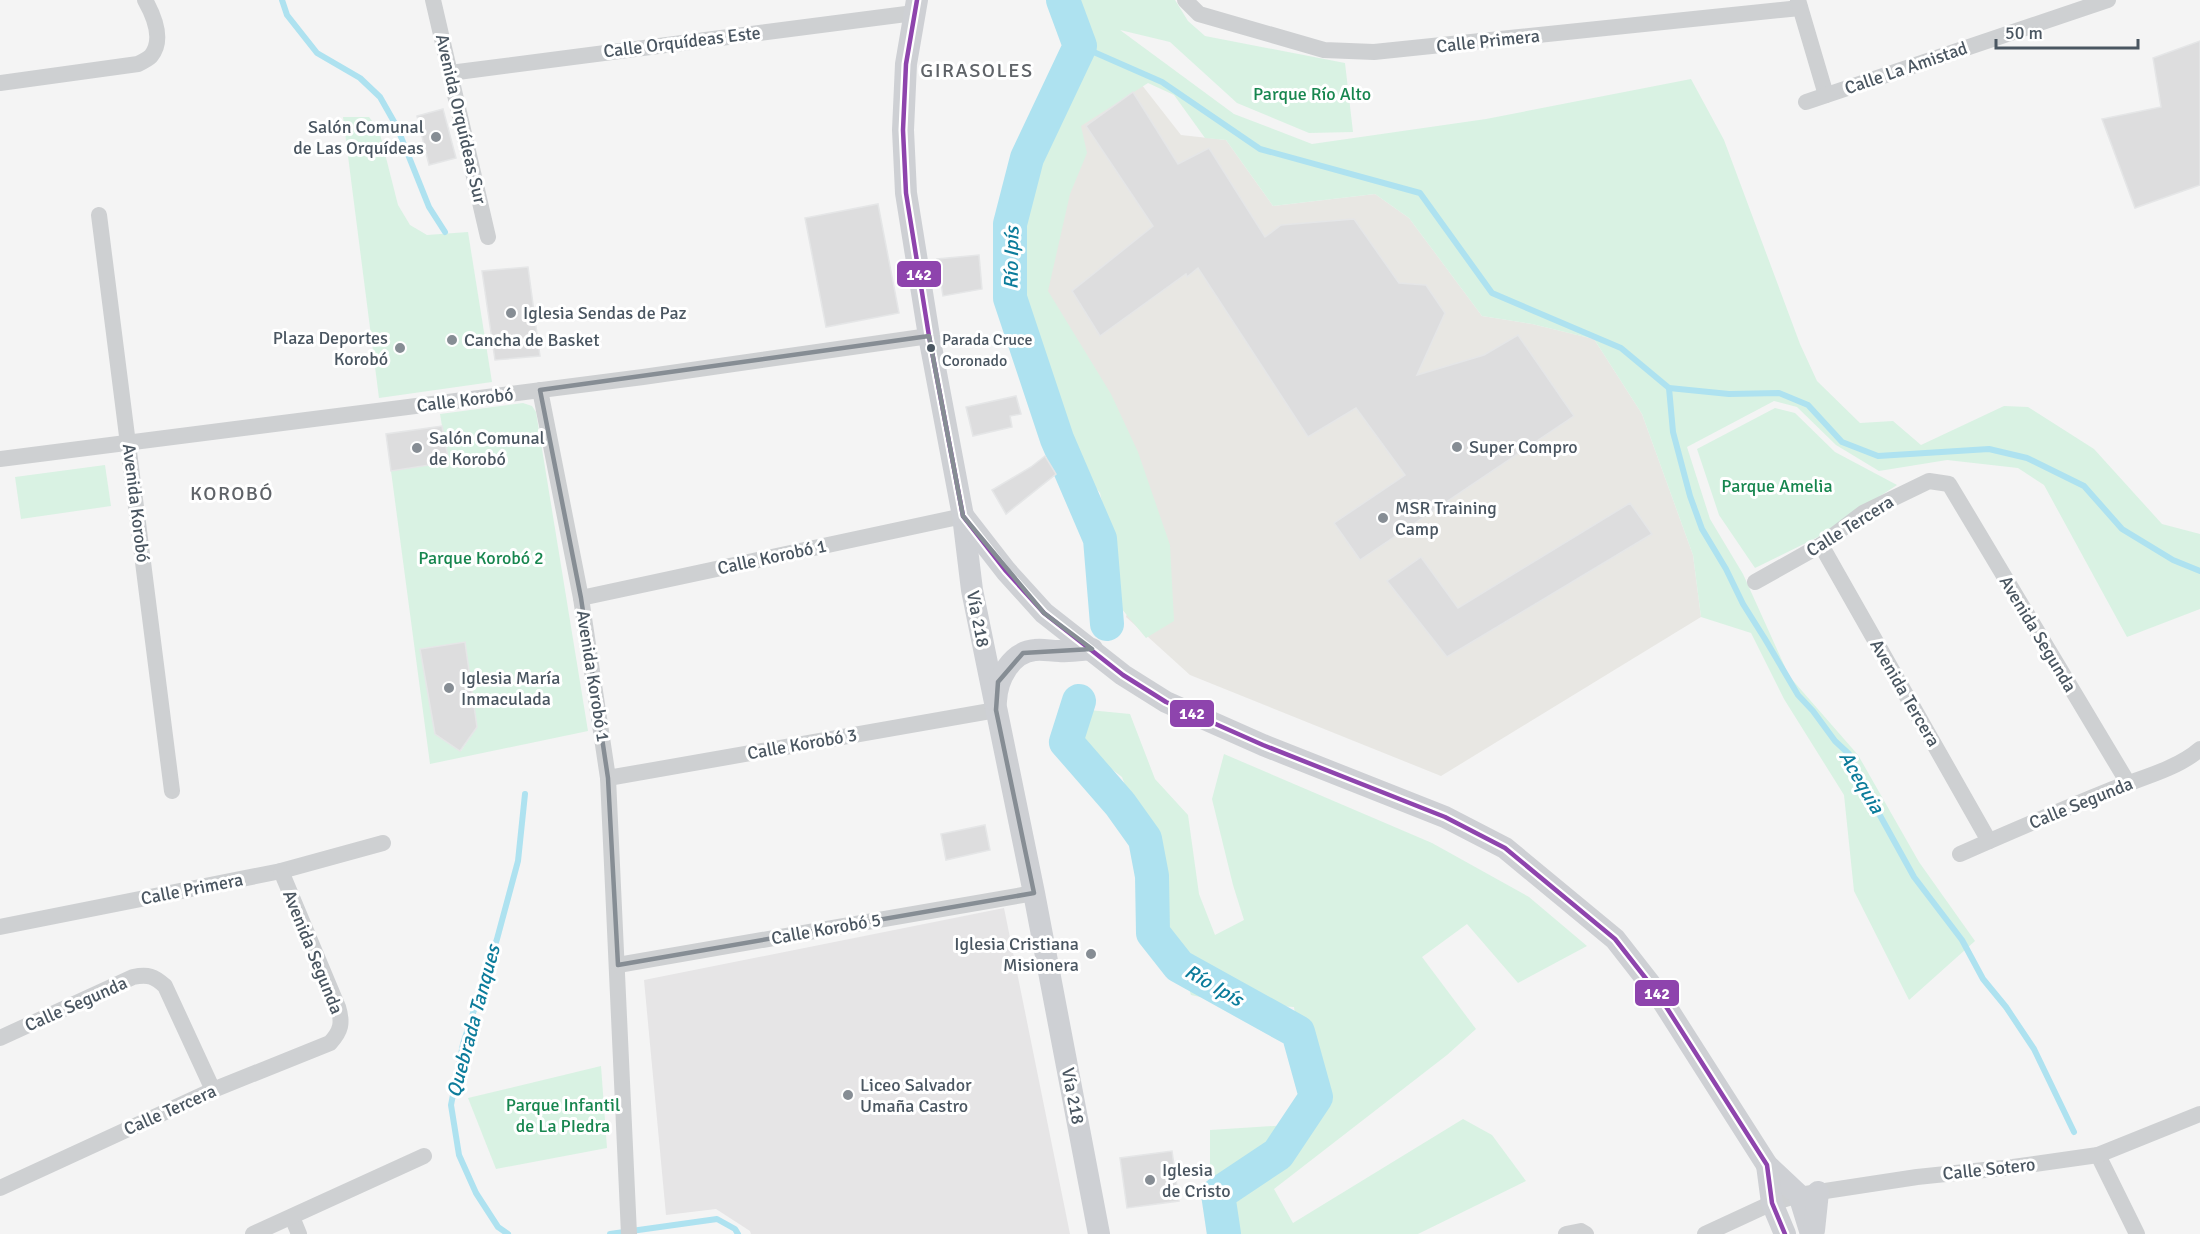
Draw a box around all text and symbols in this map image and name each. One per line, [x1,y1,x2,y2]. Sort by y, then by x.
scale bar [1996,12,2138,50]
street label: Calle Orquídeas Este [602,21,762,63]
text: 50 m [2005,22,2043,44]
street label: Calle Primera [1435,25,1541,57]
street label: Avenida Orquídeas Sur [431,32,491,206]
street label: Calle La Amistad [1842,37,1970,99]
district label: GIRASOLES [920,58,1034,83]
park label: Parque Río Alto [1253,83,1371,105]
place label: Salón Comunal de Las Orquídeas [293,116,424,159]
marker: Salón Comunal de Las Orquídeas [429,130,443,144]
water label: Río Ipís [998,224,1025,290]
line badge: 142 [896,260,942,288]
text: 142 [906,265,932,285]
place label: Iglesia Sendas de Paz [523,302,687,324]
marker: Iglesia Sendas de Paz [504,306,518,320]
place label: Plaza Deportes Korobó [273,327,388,370]
place label: Cancha de Basket [464,329,599,351]
place label: Parada Cruce Coronado [942,330,1033,371]
marker: Cancha de Basket [445,333,459,347]
marker: Plaza Deportes Korobó [393,341,407,355]
marker: Parada Cruce Coronado [925,342,937,354]
street label: Calle Korobó [415,383,515,417]
place label: Salón Comunal de Korobó [429,427,545,470]
place label: Super Compro [1469,436,1578,458]
marker: Super Compro [1450,440,1464,454]
marker: Salón Comunal de Korobó [410,441,424,455]
street label: Avenida Korobó [118,442,154,564]
park label: Parque Amelia [1721,475,1833,497]
district label: KOROBÓ [190,481,274,506]
street label: Calle Tercera [1802,491,1898,561]
place label: MSR Training Camp [1395,497,1497,540]
marker: MSR Training Camp [1376,511,1390,525]
street label: Calle Korobó 1 [715,535,829,579]
park label: Parque Korobó 2 [418,547,544,569]
street label: Avenida Segunda [1995,572,2081,696]
street label: Vía 218 [962,589,994,649]
street label: Avenida Korobó 1 [572,609,614,743]
street label: Avenida Tercera [1865,635,1945,751]
place label: Iglesia María Inmaculada [461,667,560,710]
marker: Iglesia María Inmaculada [442,681,456,695]
line badge: 142 [1169,699,1215,728]
text: 142 [1179,704,1205,724]
street label: Calle Korobó 3 [745,724,859,764]
water label: Acequia [1834,746,1890,819]
street label: Calle Segunda [2026,772,2136,834]
street label: Calle Primera [139,868,245,910]
street label: Avenida Segunda [278,887,348,1017]
street label: Calle Korobó 5 [769,909,883,949]
place label: Iglesia Cristiana Misionera [954,933,1079,976]
water label: Quebrada Tanques [441,940,506,1100]
marker: Iglesia Cristiana Misionera [1084,947,1098,961]
water label: Río Ipís [1180,959,1249,1013]
street label: Calle Segunda [21,972,131,1036]
line badge: 142 [1634,979,1680,1007]
text: 142 [1644,984,1670,1004]
street label: Vía 218 [1057,1066,1089,1126]
place label: Liceo Salvador Umaña Castro [860,1074,972,1117]
street label: Calle Tercera [120,1080,220,1140]
marker: Liceo Salvador Umaña Castro [841,1088,855,1102]
park label: Parque Infantil de La PIedra [506,1094,620,1137]
street label: Calle Sotero [1942,1153,2036,1185]
place label: Iglesia de Cristo [1162,1159,1231,1202]
marker: Iglesia de Cristo [1143,1173,1157,1187]

